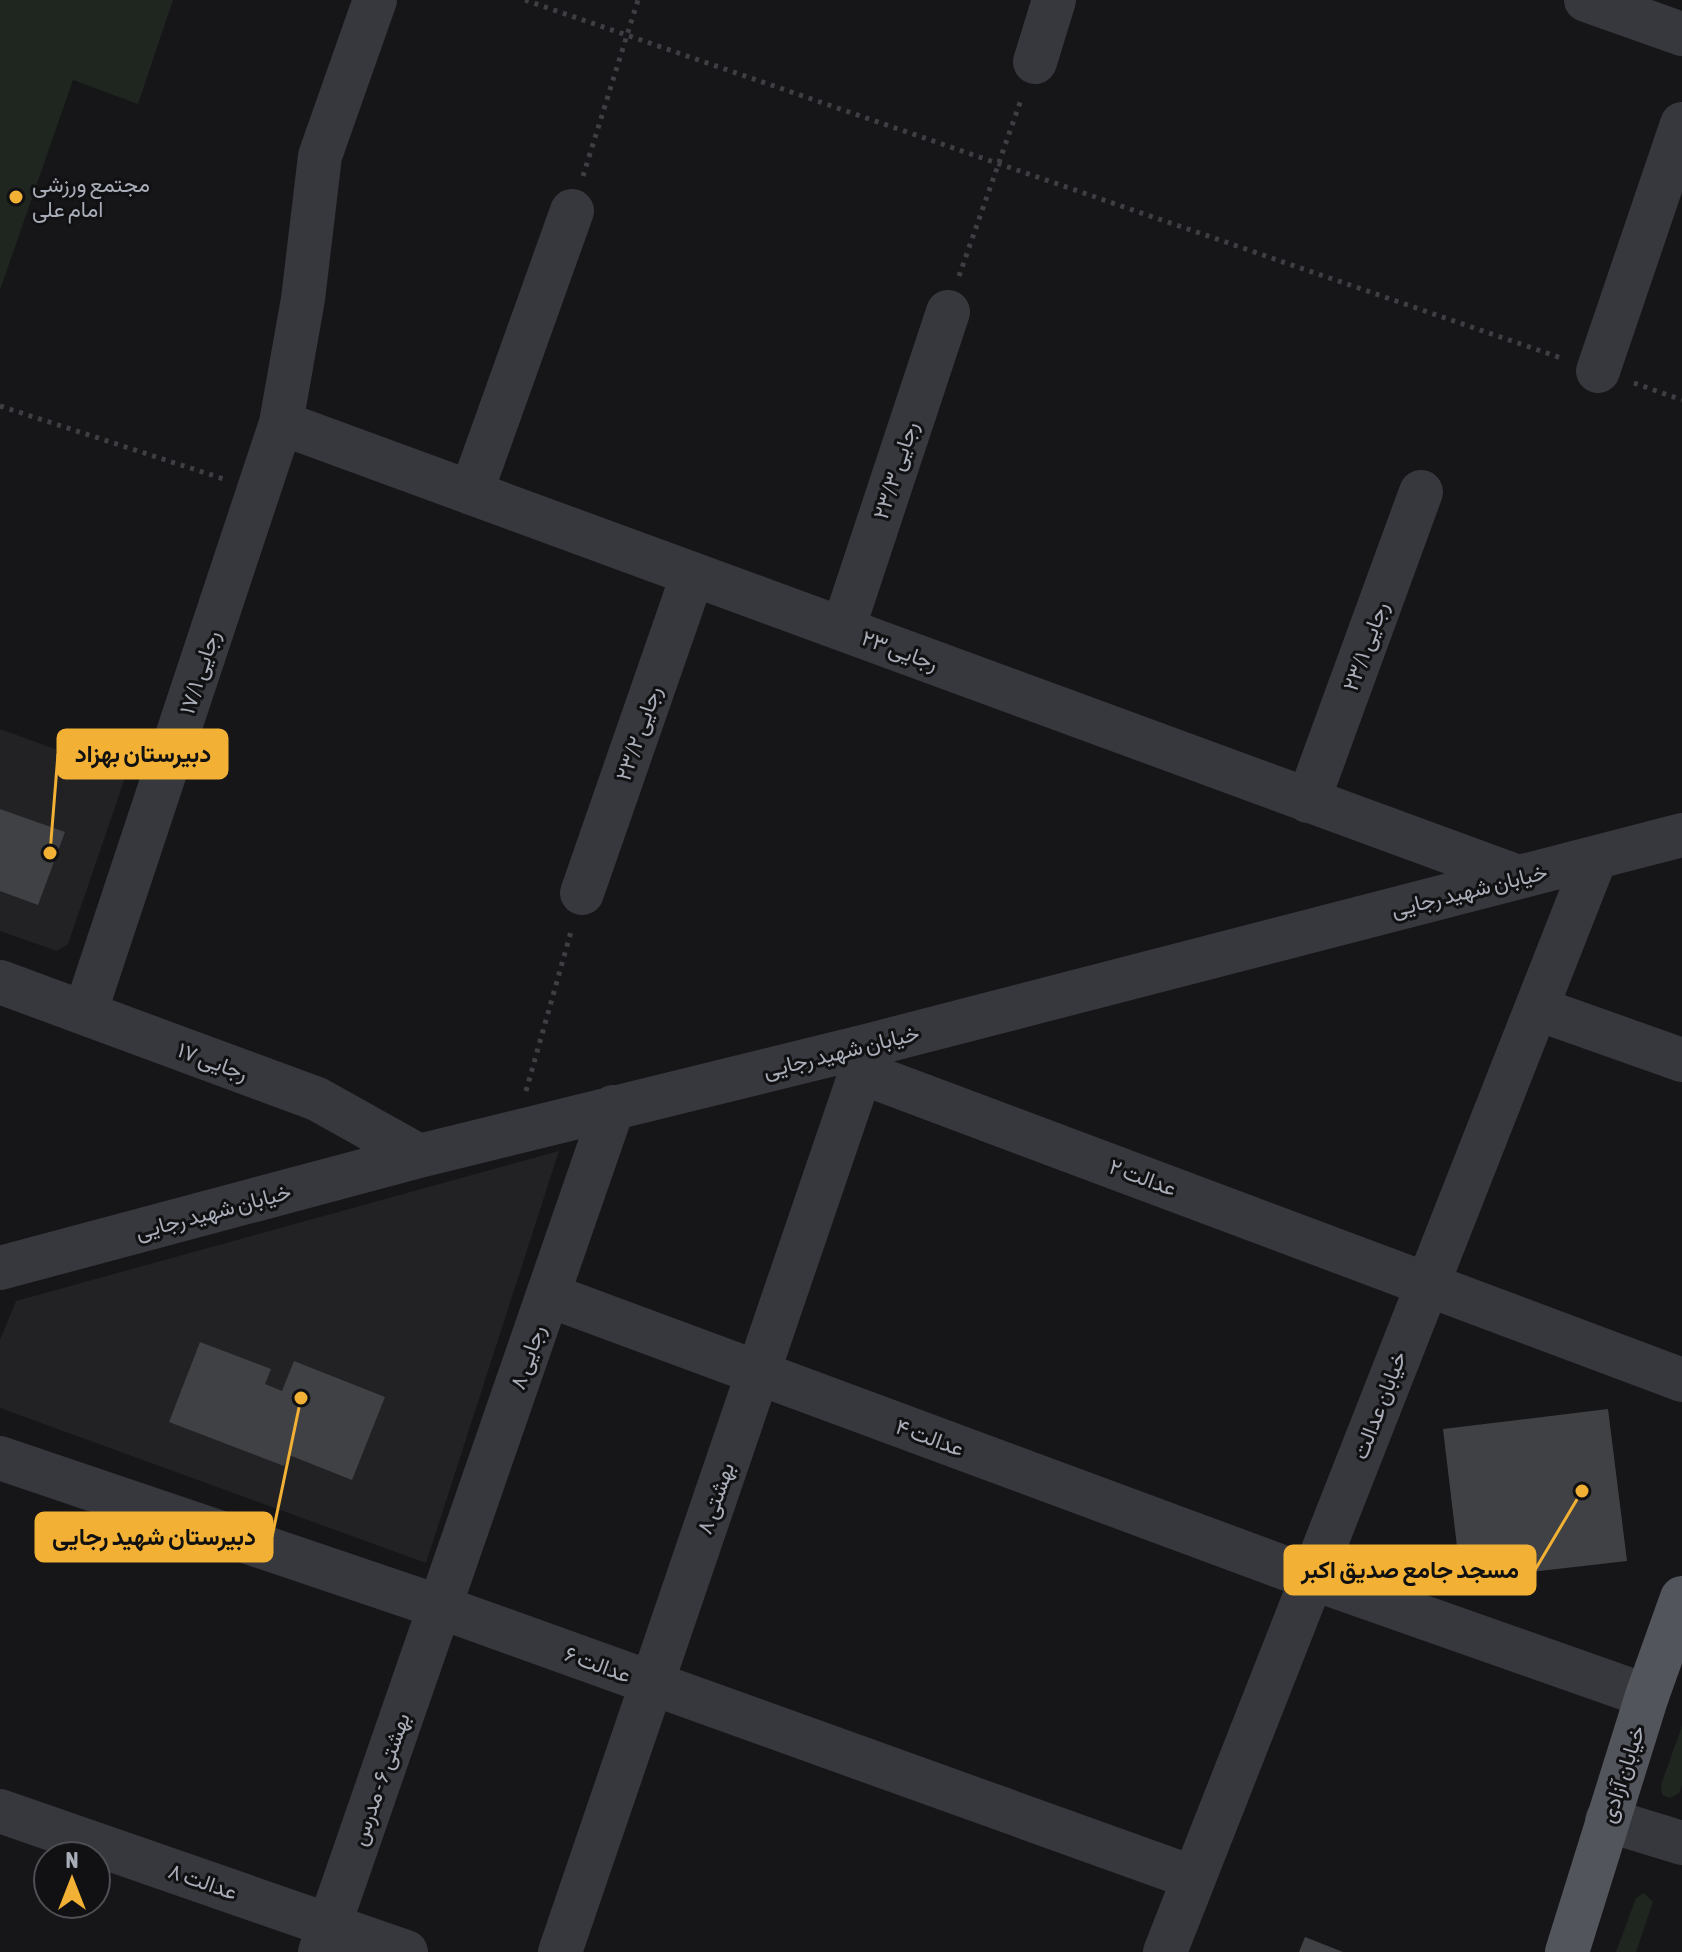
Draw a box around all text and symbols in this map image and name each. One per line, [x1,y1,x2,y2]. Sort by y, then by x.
place label: مجتمع ورزشی امام علی [32,171,150,224]
marker: مجتمع ورزشی امام علی [7,188,25,206]
street label: رجایی ۲۳/۳ [867,418,924,523]
street label: رجایی ۲۳/۱ [1337,598,1394,695]
street label: رجایی ۲۳ [858,624,942,677]
street label: رجایی ۱۷/۱ [173,627,226,717]
street label: رجایی ۲۳/۲ [610,682,667,784]
callout: دبیرستان بهزاد [58,730,227,778]
text: دبیرستان بهزاد [75,740,211,769]
street label: خیابان شهید رجایی [1388,858,1550,923]
street label: خیابان شهید رجایی [760,1019,922,1084]
street label: رجایی ۱۷ [174,1036,252,1087]
street label: عدالت ۲ [1106,1153,1180,1201]
street label: خیابان شهید رجایی [132,1178,294,1245]
street label: رجایی ۸ [504,1321,551,1393]
street label: خیابان عدالت [1346,1347,1412,1463]
street label: عدالت ۴ [892,1413,968,1461]
street label: بهشتی ۸ [691,1459,740,1538]
callout: دبیرستان شهید رجایی [36,1513,272,1561]
text: دبیرستان شهید رجایی [52,1523,256,1552]
callout: مسجد جامع صدیق اکبر [1285,1546,1535,1594]
text: مسجد جامع صدیق اکبر [1300,1556,1519,1587]
street label: عدالت ۶ [561,1640,635,1688]
street label: بهشتی ۶ - مدرس [345,1709,416,1849]
street label: خیابان آزادی [1594,1722,1651,1826]
north arrow [32,1840,112,1920]
text: N [66,1847,78,1873]
street label: عدالت ۸ [165,1857,241,1905]

